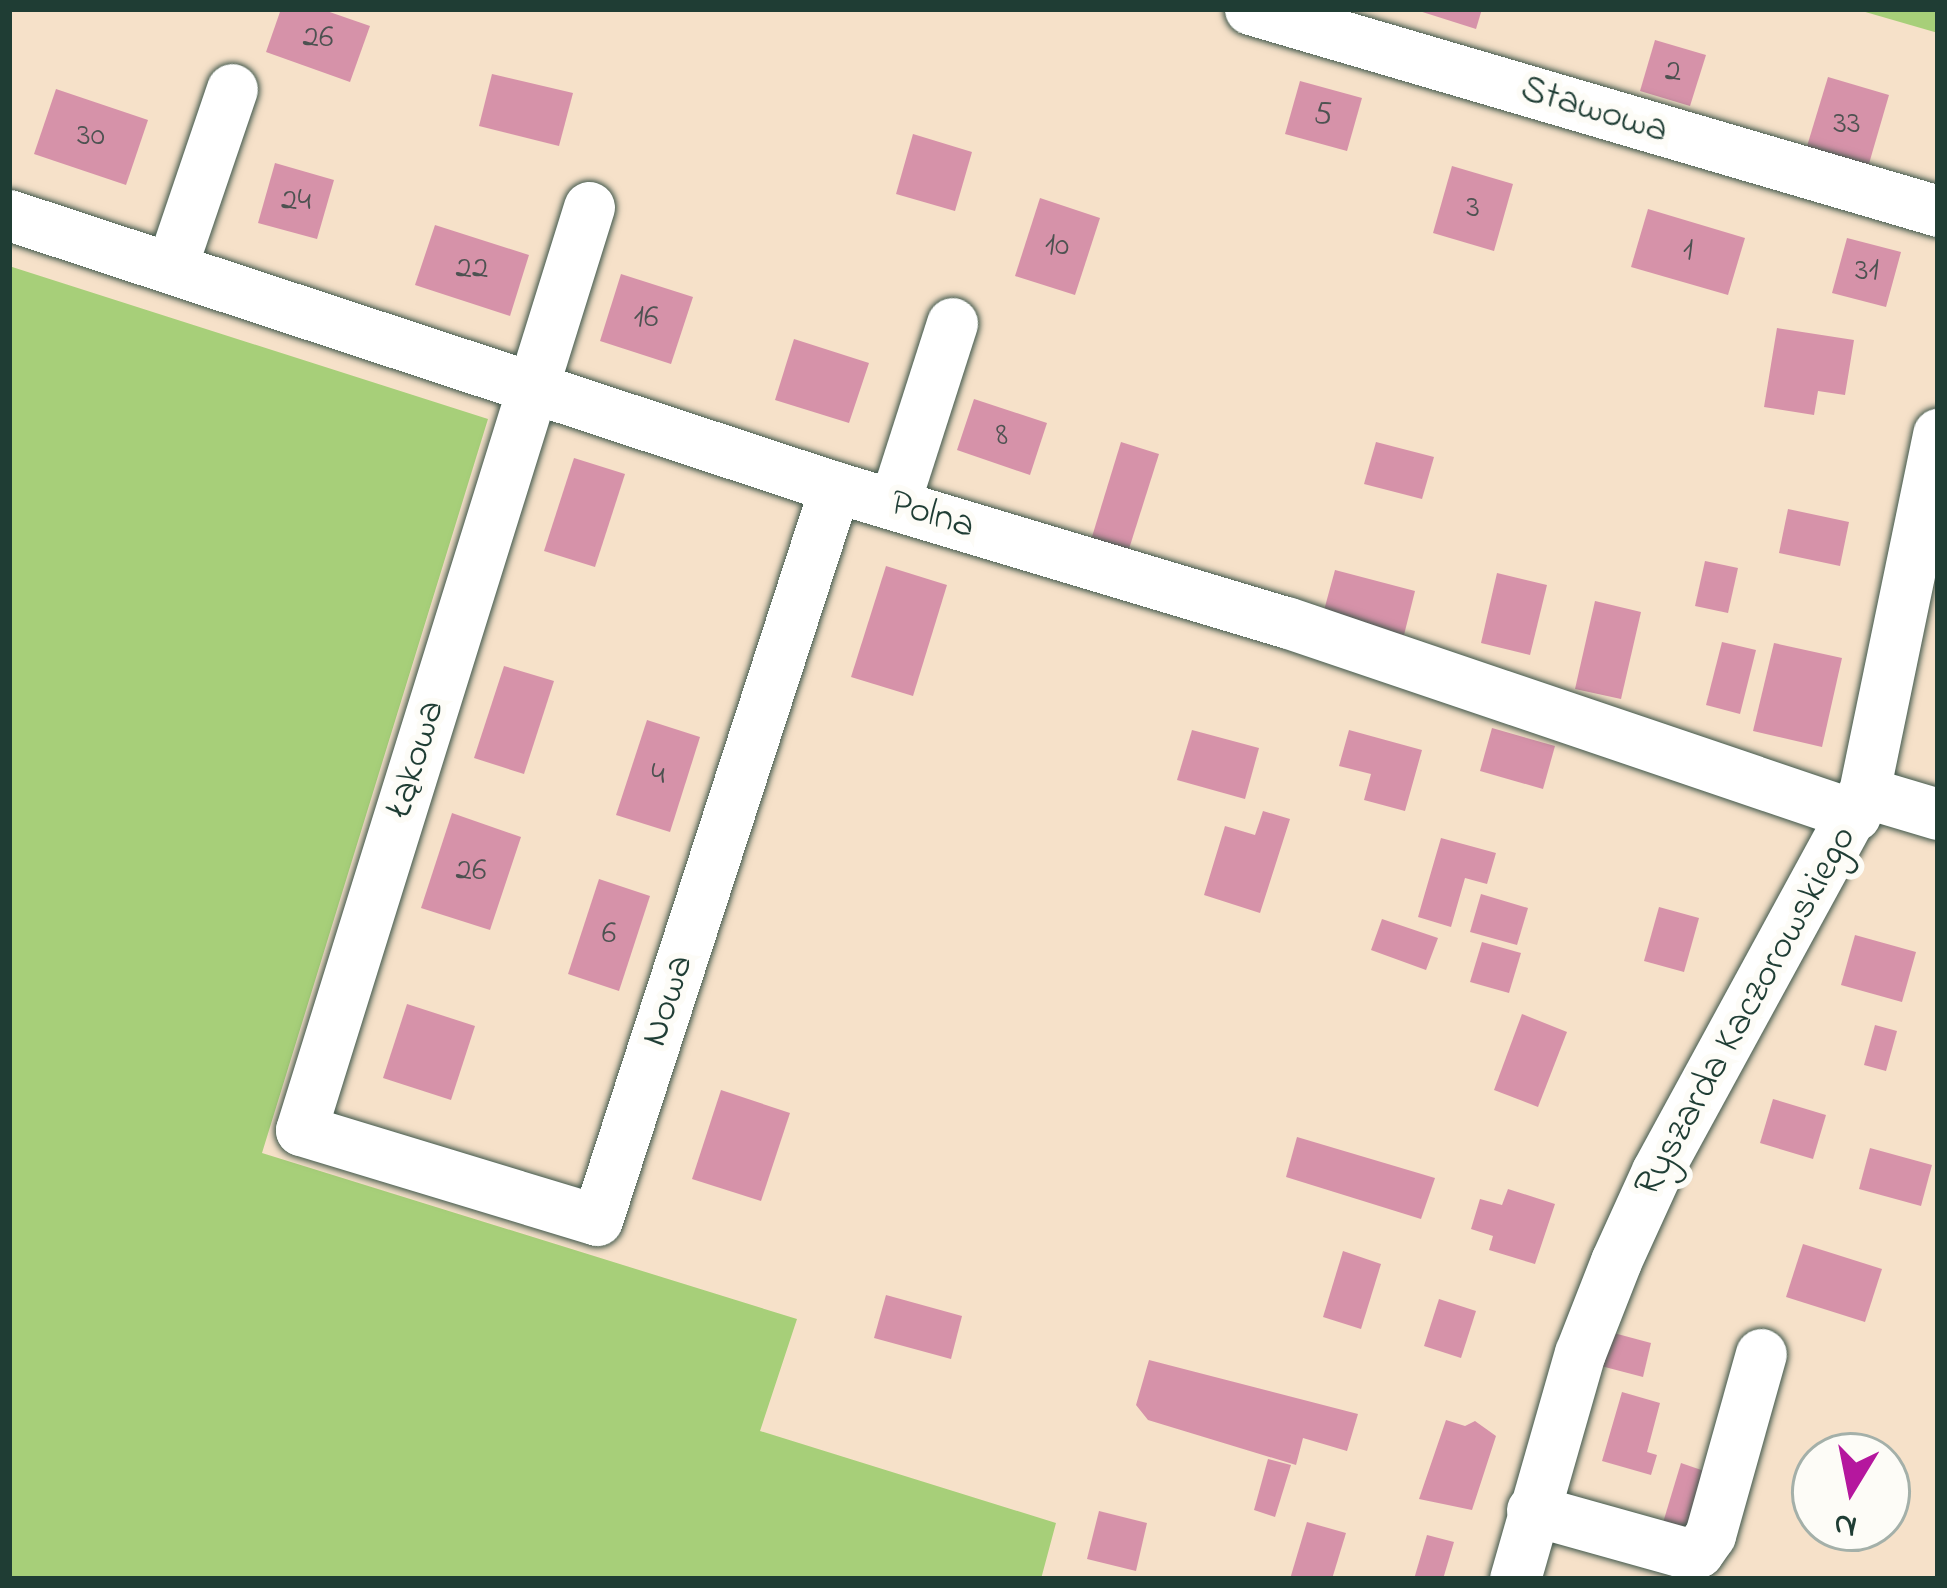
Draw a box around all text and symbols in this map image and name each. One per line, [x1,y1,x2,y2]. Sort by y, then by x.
house number: 26 [303,19,333,59]
house number: 2 [1665,53,1681,93]
street label: Stawowa [1515,67,1673,155]
house number: 5 [1314,96,1332,136]
house number: 33 [1833,105,1861,145]
house number: 30 [77,117,105,157]
house number: 24 [281,182,311,222]
house number: 3 [1466,189,1480,229]
house number: 10 [1045,227,1069,267]
house number: 1 [1683,232,1693,272]
house number: 22 [456,250,488,290]
house number: 31 [1855,252,1879,292]
house number: 16 [633,299,659,339]
house number: 8 [996,417,1008,457]
street label: Polna [884,481,980,551]
street label: Łąkowa [377,695,457,823]
house number: 4 [651,756,665,796]
street label: Ryszarda Kaczorowskiego [1626,819,1868,1205]
house number: 26 [456,852,486,892]
house number: 6 [602,915,616,955]
street label: Nowa [632,949,706,1053]
north arrow [1791,1432,1911,1552]
text: N [1830,1499,1860,1550]

